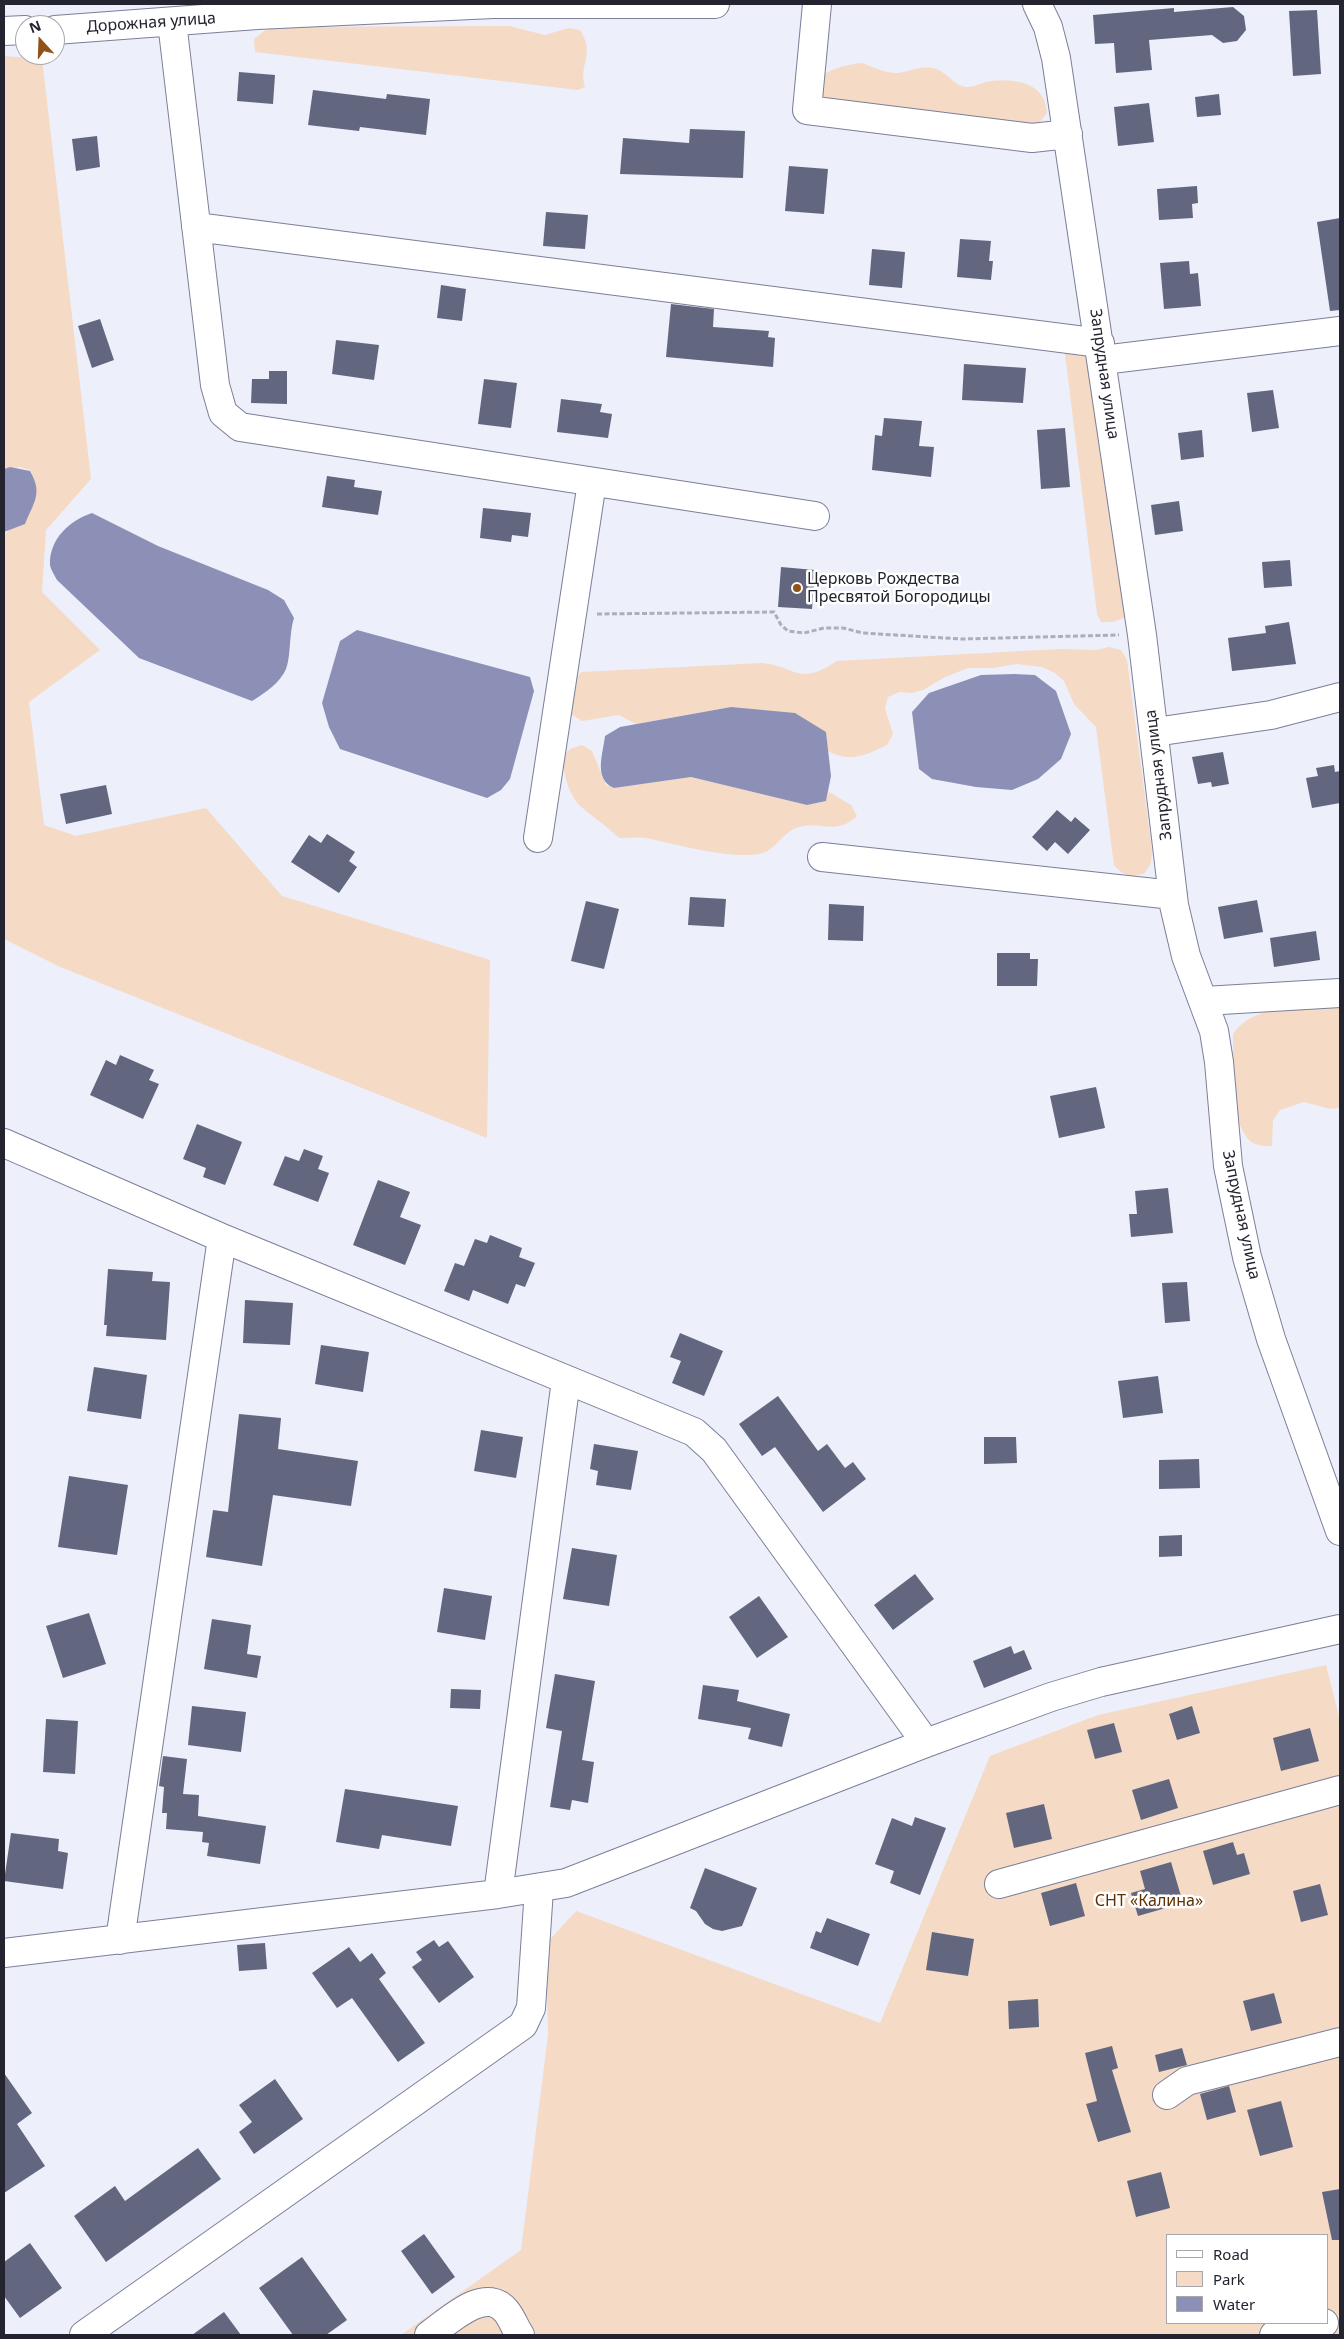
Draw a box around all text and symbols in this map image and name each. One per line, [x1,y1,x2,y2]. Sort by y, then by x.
street label: Дорожная улица [86,9,216,37]
north arrow [15,15,65,65]
text: N [26,16,44,37]
street label: Запрудная улица [1085,308,1123,440]
place label: Церковь Рождества Пресвятой Богородицы [807,569,991,607]
marker: Церковь Рождества Пресвятой Богородицы [791,582,803,594]
street label: Запрудная улица [1141,709,1177,841]
street label: Запрудная улица [1218,1149,1264,1281]
park label: СНТ «Калина» [1095,1891,1203,1911]
legend [1166,2234,1329,2324]
text: Road [1213,2244,1249,2264]
text: Park [1213,2269,1245,2289]
text: Water [1213,2294,1255,2314]

